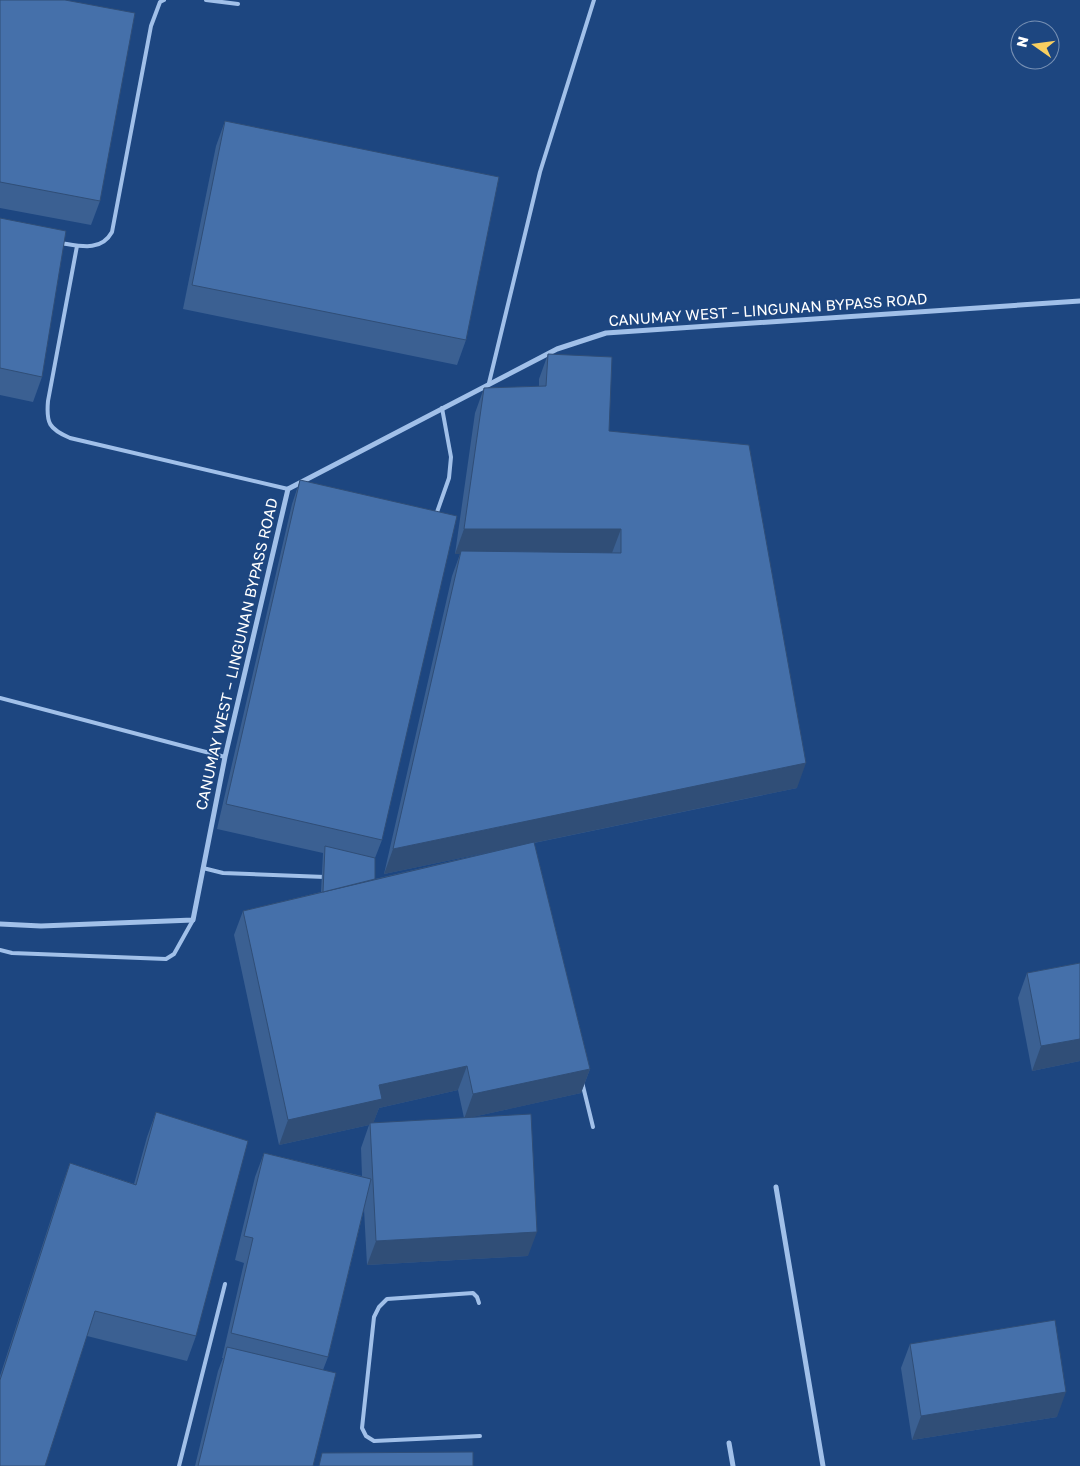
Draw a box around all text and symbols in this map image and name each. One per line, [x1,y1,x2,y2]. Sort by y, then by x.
north arrow [1010,20,1060,70]
text: N [1012,35,1031,49]
street label: CANUMAY WEST – LINGUNAN BYPASS ROAD [608,289,928,329]
street label: CANUMAY WEST – LINGUNAN BYPASS ROAD [191,496,281,812]

